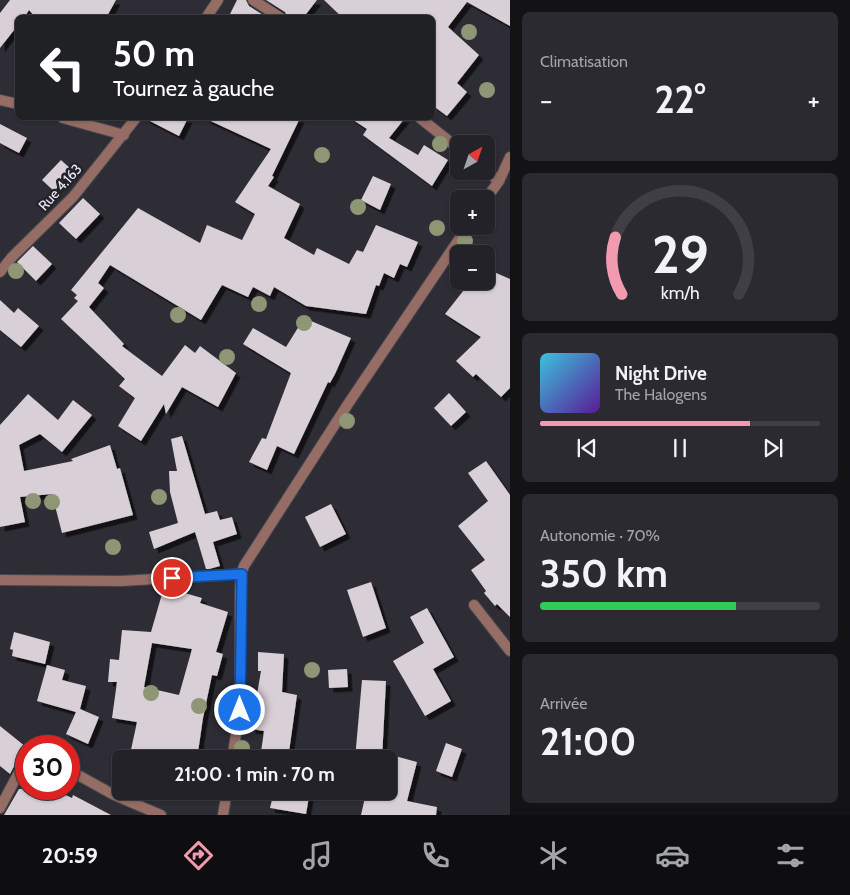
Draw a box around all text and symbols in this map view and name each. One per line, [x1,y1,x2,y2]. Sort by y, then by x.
text: 50 m [113,32,195,75]
icon: left [30,35,95,100]
text: Climatisation [540,52,628,71]
text: Tournez à gauche [113,75,274,102]
text: 22° [654,76,706,123]
text: − [540,83,552,117]
text: + [808,83,820,117]
north arrow [450,135,495,180]
map controls [450,135,495,290]
street label: Rue 4.163 [34,160,86,214]
button: + [450,190,495,235]
text: 29 [652,223,708,286]
button: − [450,245,495,290]
text: km/h [660,282,700,303]
text: Night Drive [615,362,707,385]
text: The Halogens [615,385,707,404]
icon: previous [573,434,601,462]
icon: pause [666,434,694,462]
icon: next [759,434,787,462]
text: Autonomie · 70% [540,526,660,545]
text: 350 km [540,550,668,597]
pin [151,557,193,599]
icon: arrive [158,564,186,592]
position arrow [213,683,265,735]
text: Arrivée [540,694,587,713]
text: 21:00 [540,718,636,765]
speed limit sign: 30 [15,735,80,800]
text: 21:00 · 1 min · 70 m [174,763,335,786]
icon: directions [181,838,216,873]
icon: music [300,838,335,873]
icon: phone [418,838,453,873]
icon: climate [536,838,571,873]
icon: car [655,838,690,873]
icon: filters [773,838,808,873]
text: 20:59 [42,842,98,869]

